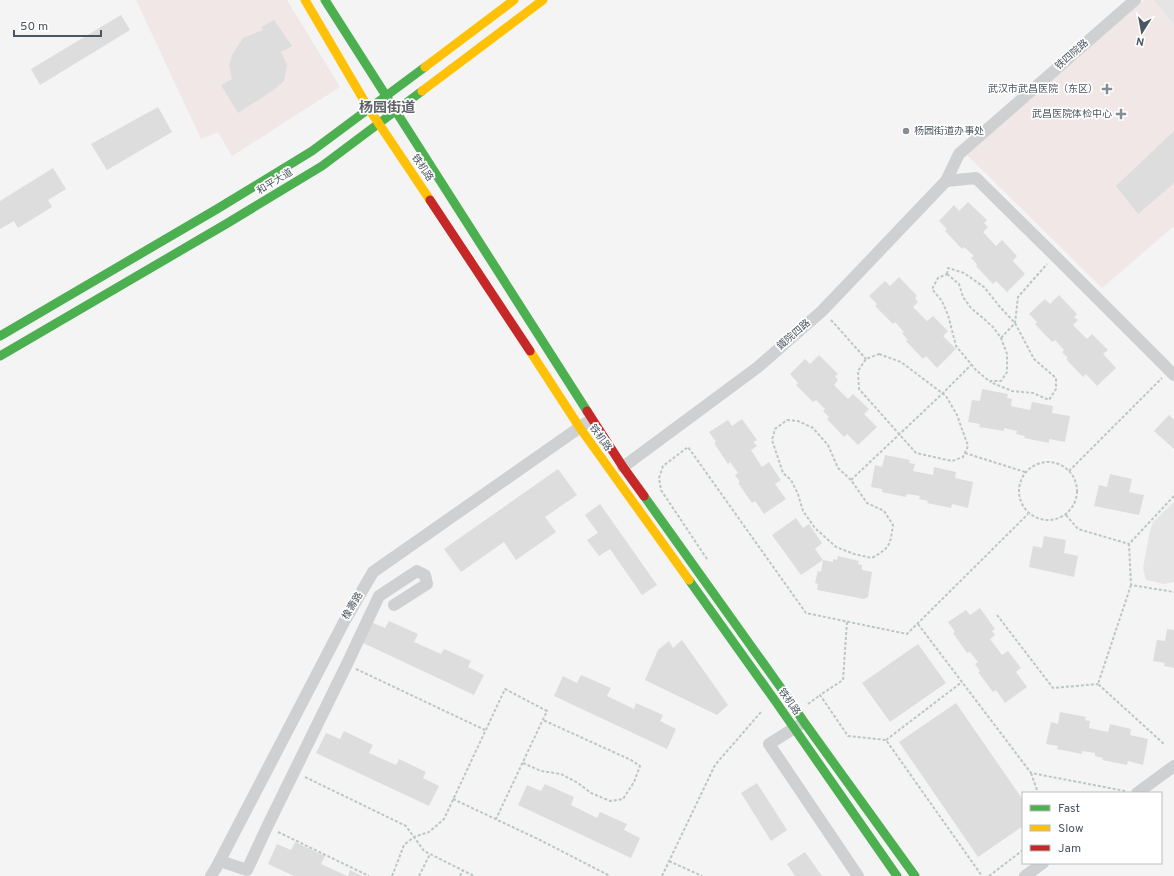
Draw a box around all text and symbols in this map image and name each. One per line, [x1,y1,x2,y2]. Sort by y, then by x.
scale bar [14,12,101,38]
north arrow [1122,12,1162,52]
text: 50 m [20,19,48,35]
text: N [1135,33,1145,48]
street label: 铁四院路 [1053,37,1091,73]
place label: 武汉市武昌医院（东区） [988,83,1098,96]
marker: 武汉市武昌医院（东区） [1101,83,1113,95]
district label: 杨园街道 [359,99,415,117]
place label: 武昌医院体检中心 [1032,108,1112,121]
marker: 武昌医院体检中心 [1115,108,1127,120]
place label: 杨园街道办事处 [914,125,984,138]
marker: 杨园街道办事处 [901,126,911,136]
street label: 铁机路 [408,152,436,184]
street label: 和平大道 [255,166,295,198]
street label: 鐵院四路 [775,317,813,353]
street label: 铁机路 [586,422,614,454]
street label: 橡壽路 [340,590,366,622]
street label: 铁机路 [775,686,803,718]
legend [1022,792,1162,864]
text: Fast [1058,801,1080,817]
text: Slow [1058,821,1084,837]
text: Jam [1058,841,1081,857]

